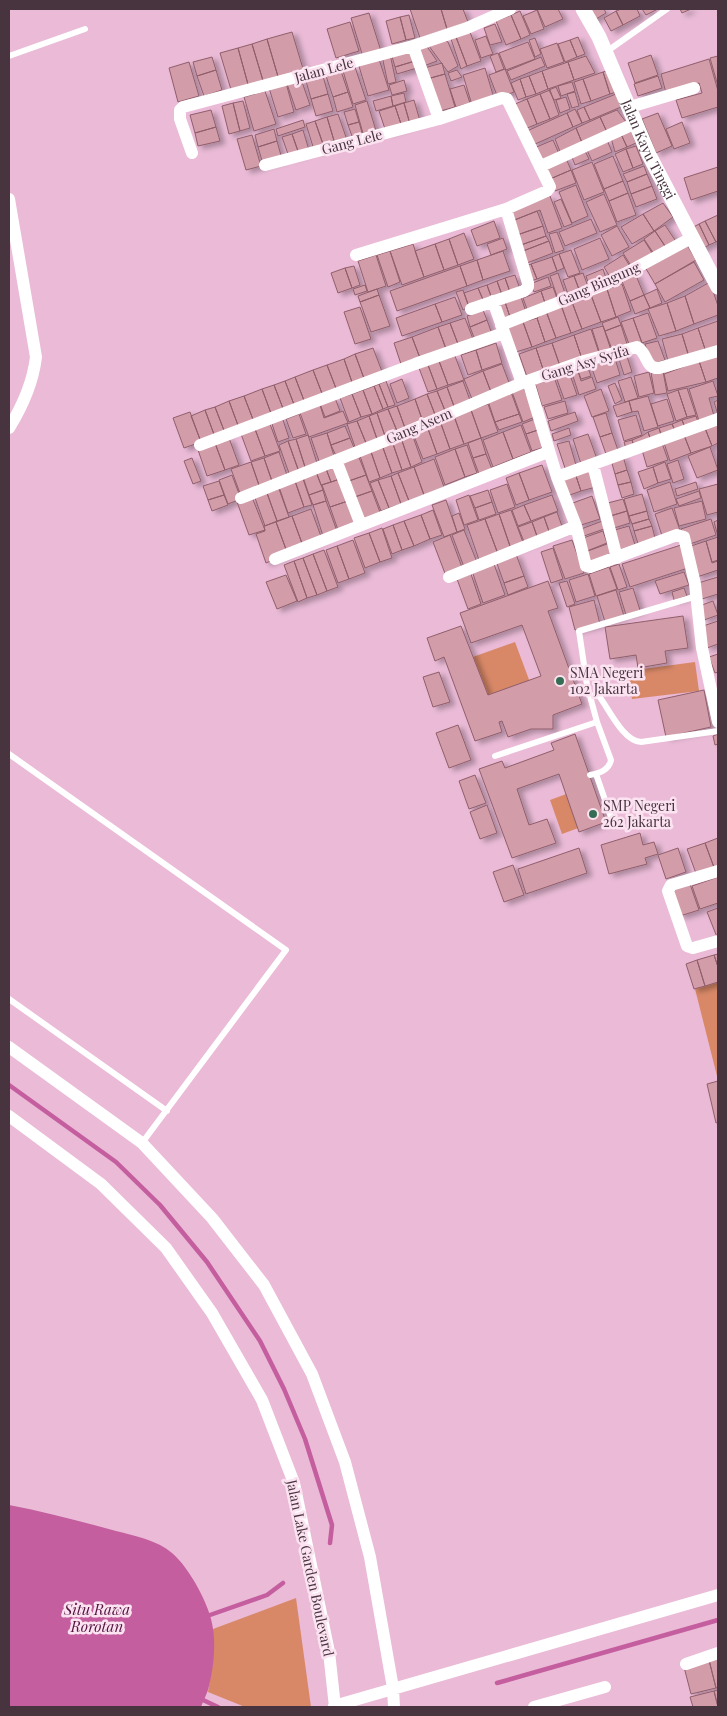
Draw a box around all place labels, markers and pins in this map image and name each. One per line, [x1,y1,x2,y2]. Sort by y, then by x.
place label: SMA Negeri 102 Jakarta [570,663,643,698]
marker: SMA Negeri 102 Jakarta [554,675,566,687]
place label: SMP Negeri 262 Jakarta [603,796,675,831]
marker: SMP Negeri 262 Jakarta [587,808,599,820]

